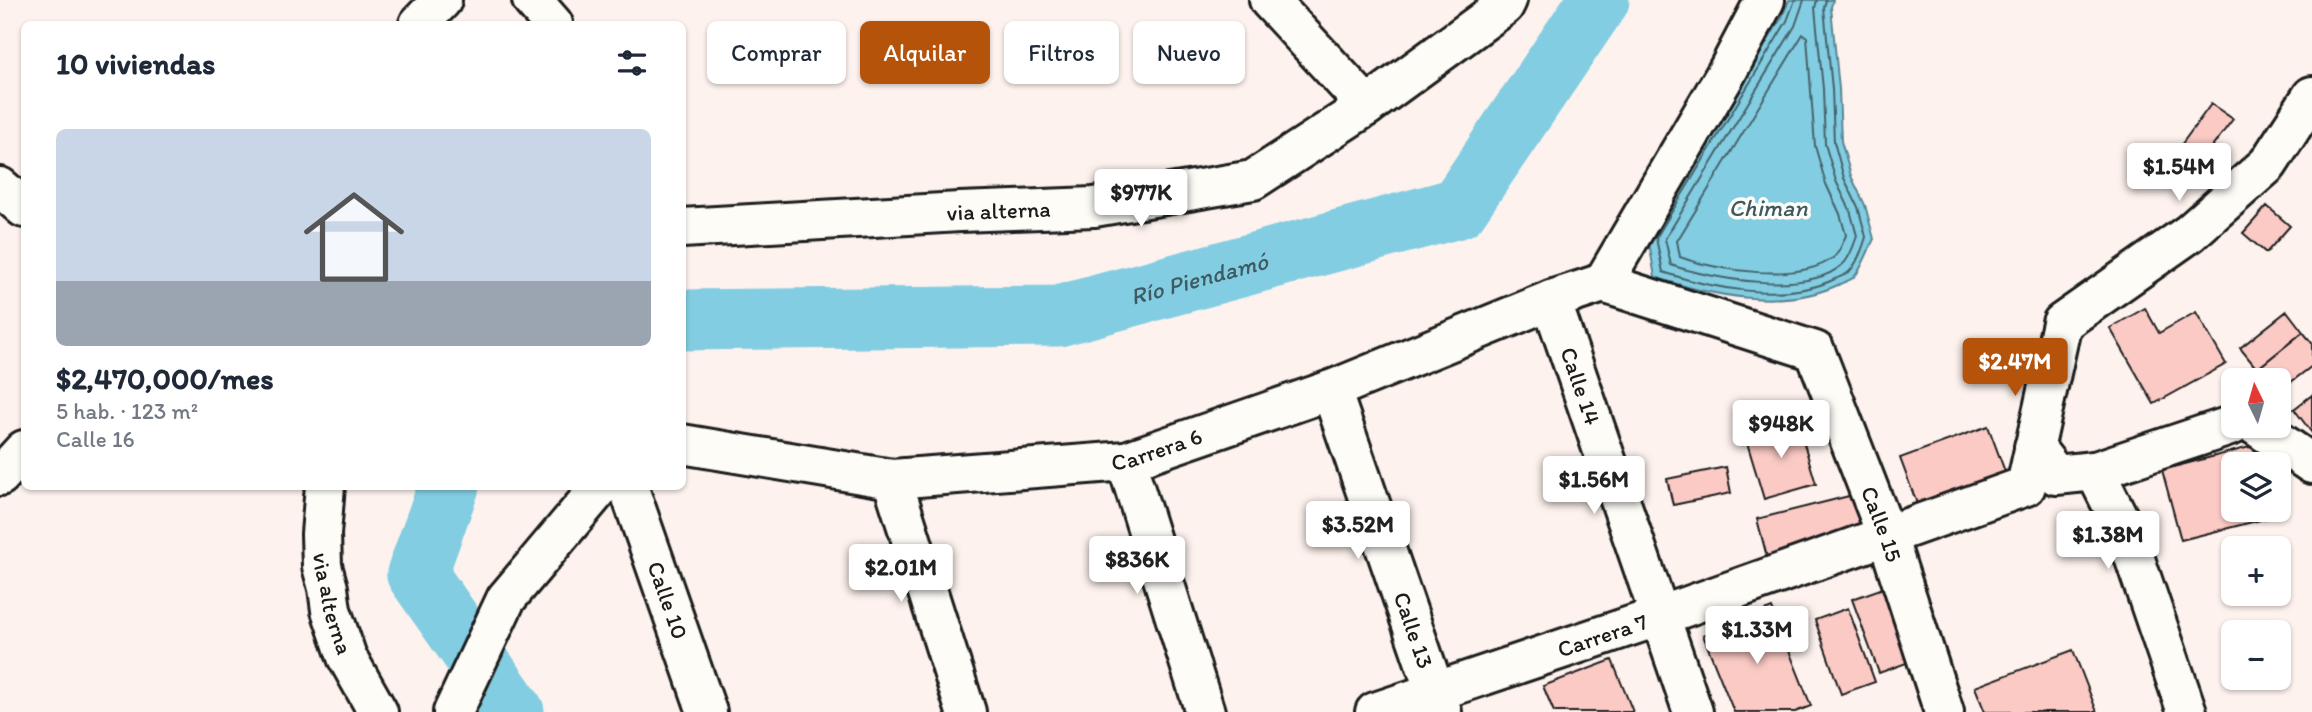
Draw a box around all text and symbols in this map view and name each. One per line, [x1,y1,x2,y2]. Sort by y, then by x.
chip: Comprar [707,21,846,84]
chip: Alquilar [860,21,990,84]
chip: Filtros [1004,21,1119,84]
chip: Nuevo [1133,21,1245,84]
icon: filters [613,44,651,82]
text: 10 viviendas [56,45,215,82]
pin: $1.54M [2122,144,2236,203]
text: $1.54M [2143,152,2215,180]
pin: $977K [1092,170,1190,229]
icon: home [291,174,417,300]
text: $977K [1110,178,1172,206]
water label: Chiman [1728,193,1808,222]
street label: via alterna [946,195,1051,227]
water label: Río Piendamó [1127,245,1272,310]
pin: $2.47M [1958,338,2072,398]
street label: Calle 14 [1554,343,1607,429]
text: $2.47M [1979,347,2051,375]
text: $2,470,000/mes [56,360,274,397]
north arrow [2221,368,2291,438]
map controls [2221,368,2291,690]
text: 5 hab. · 123 m² [56,397,198,425]
pin: $948K [1732,400,1830,460]
text: $948K [1749,409,1813,437]
street label: Carrera 6 [1110,422,1206,476]
text: Calle 16 [56,425,135,453]
button: layers [2221,452,2291,522]
pin: $1.56M [1537,456,1651,516]
text: $1.56M [1559,465,1629,493]
street label: Calle 15 [1855,482,1908,565]
pin: $3.52M [1301,502,1415,561]
text: $3.52M [1322,510,1394,538]
pin: $1.38M [2051,512,2165,571]
text: $1.38M [2072,520,2144,548]
pin: $836K [1088,536,1186,596]
button: + [2221,536,2291,606]
pin: $2.01M [844,544,958,604]
text: $836K [1105,545,1169,573]
street label: via alterna [308,552,359,658]
text: $2.01M [865,553,937,581]
street label: Calle 10 [641,557,694,643]
street label: Calle 13 [1388,588,1440,672]
pin: $1.33M [1700,606,1814,666]
street label: Carrera 7 [1554,607,1651,664]
text: $1.33M [1721,615,1793,643]
button: − [2221,620,2291,690]

